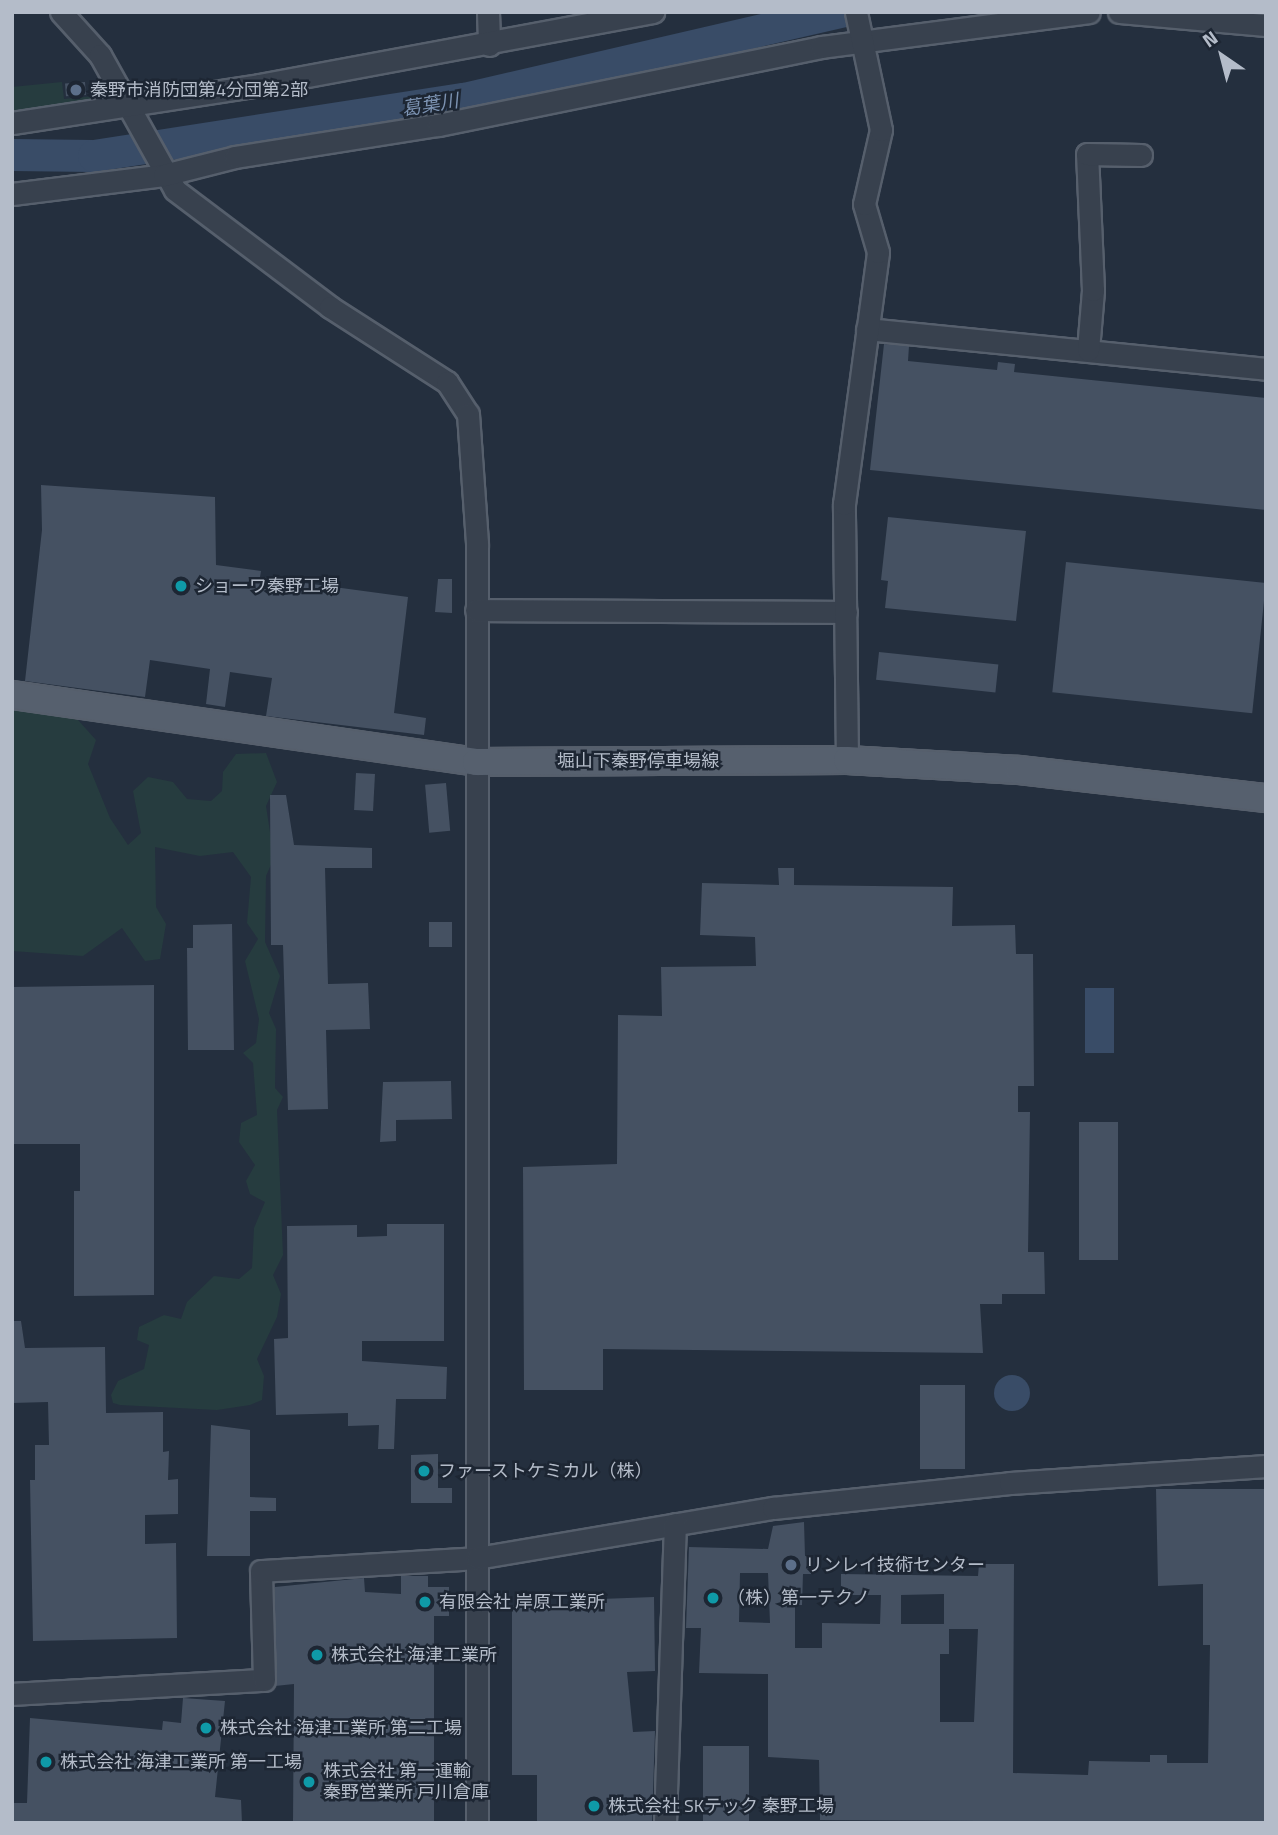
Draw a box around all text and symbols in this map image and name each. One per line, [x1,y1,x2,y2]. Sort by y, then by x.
north arrow [1187,21,1257,91]
text: N [1196,23,1223,54]
place label: 秦野市消防団第4分団第2部 [90,79,308,101]
marker: 秦野市消防団第4分団第2部 [68,82,84,98]
water label: 葛葉川 [400,88,460,120]
place label: ショーワ秦野工場 [195,575,339,597]
marker: ショーワ秦野工場 [173,578,189,594]
street label: 堀山下秦野停車場線 [557,750,719,772]
place label: ファーストケミカル（株） [438,1460,654,1482]
marker: ファーストケミカル（株） [416,1463,432,1479]
place label: リンレイ技術センター [805,1554,985,1576]
marker: リンレイ技術センター [783,1557,799,1573]
place label: （株）第一テクノ [727,1587,871,1609]
marker: （株）第一テクノ [705,1590,721,1606]
place label: 有限会社 岸原工業所 [439,1591,605,1613]
marker: 有限会社 岸原工業所 [417,1594,433,1610]
place label: 株式会社 海津工業所 [331,1644,497,1666]
marker: 株式会社 海津工業所 [309,1647,325,1663]
place label: 株式会社 海津工業所 第二工場 [220,1717,462,1739]
marker: 株式会社 海津工業所 第二工場 [198,1720,214,1736]
place label: 株式会社 海津工業所 第一工場 [60,1751,302,1773]
marker: 株式会社 海津工業所 第一工場 [38,1754,54,1770]
place label: 株式会社 第一運輸 秦野営業所 戸川倉庫 [323,1761,489,1803]
marker: 株式会社 第一運輸 秦野営業所 戸川倉庫 [301,1774,317,1790]
place label: 株式会社 SKテック 秦野工場 [608,1795,834,1817]
marker: 株式会社 SKテック 秦野工場 [586,1798,602,1814]

